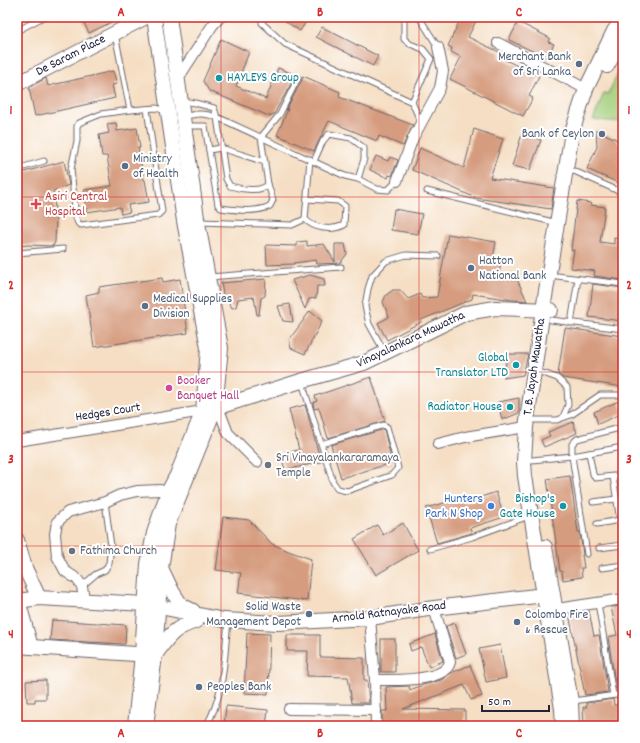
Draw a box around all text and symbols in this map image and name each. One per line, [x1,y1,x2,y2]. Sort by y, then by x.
text: A [117,4,125,23]
text: B [317,4,323,23]
text: C [516,4,523,23]
street label: De Saram Place [33,30,109,82]
place label: Merchant Bank of Sri Lanka [498,48,572,82]
marker: Merchant Bank of Sri Lanka [574,59,584,69]
place label: HAYLEYS Group [227,69,299,88]
marker: HAYLEYS Group [214,73,224,83]
text: 1 [10,102,13,121]
text: 1 [628,102,631,121]
place label: Bank of Ceylon [522,125,594,144]
marker: Bank of Ceylon [597,129,607,139]
place label: Ministry of Health [133,150,179,184]
marker: Ministry of Health [120,161,130,171]
place label: Asiri Central Hospital [45,188,107,222]
marker: Asiri Central Hospital [30,198,42,210]
place label: Hatton National Bank [479,252,546,286]
marker: Hatton National Bank [466,263,476,273]
text: 2 [8,277,14,296]
text: 2 [626,277,632,296]
place label: Medical Supplies Division [153,290,232,324]
marker: Medical Supplies Division [140,301,150,311]
street label: Vinayalankara Mawatha [354,306,469,373]
street label: T. B. Jayah Mawatha [519,316,551,417]
place label: Global Translator LTD [436,349,508,383]
marker: Global Translator LTD [511,360,521,370]
place label: Booker Banquet Hall [177,372,239,406]
marker: Booker Banquet Hall [164,383,174,393]
street label: Hedges Court [74,398,142,428]
place label: Radiator House [427,398,502,417]
marker: Radiator House [505,402,515,412]
place label: Sri Vinayalankararamaya Temple [276,449,400,483]
text: 3 [8,451,14,470]
text: 3 [626,451,632,470]
marker: Sri Vinayalankararamaya Temple [263,460,273,470]
place label: Hunters Park N Shop [425,490,483,524]
place label: Bishop's Gate House [500,490,555,524]
marker: Hunters Park N Shop [486,501,496,511]
marker: Bishop's Gate House [558,501,568,511]
place label: Fathima Church [80,542,157,561]
marker: Fathima Church [67,546,77,556]
street label: Arnold Ratnayake Road [331,597,447,629]
place label: Solid Waste Management Depot [206,598,301,632]
place label: Colombo Fire & Rescue [525,606,588,640]
marker: Solid Waste Management Depot [304,609,314,619]
marker: Colombo Fire & Rescue [512,617,522,627]
text: 4 [8,626,14,645]
text: 4 [626,626,632,645]
place label: Peoples Bank [207,678,271,697]
marker: Peoples Bank [194,682,204,692]
scale bar [482,687,549,713]
text: 50 m [488,694,511,711]
text: A [117,725,125,743]
text: B [317,725,323,743]
text: C [516,725,523,743]

